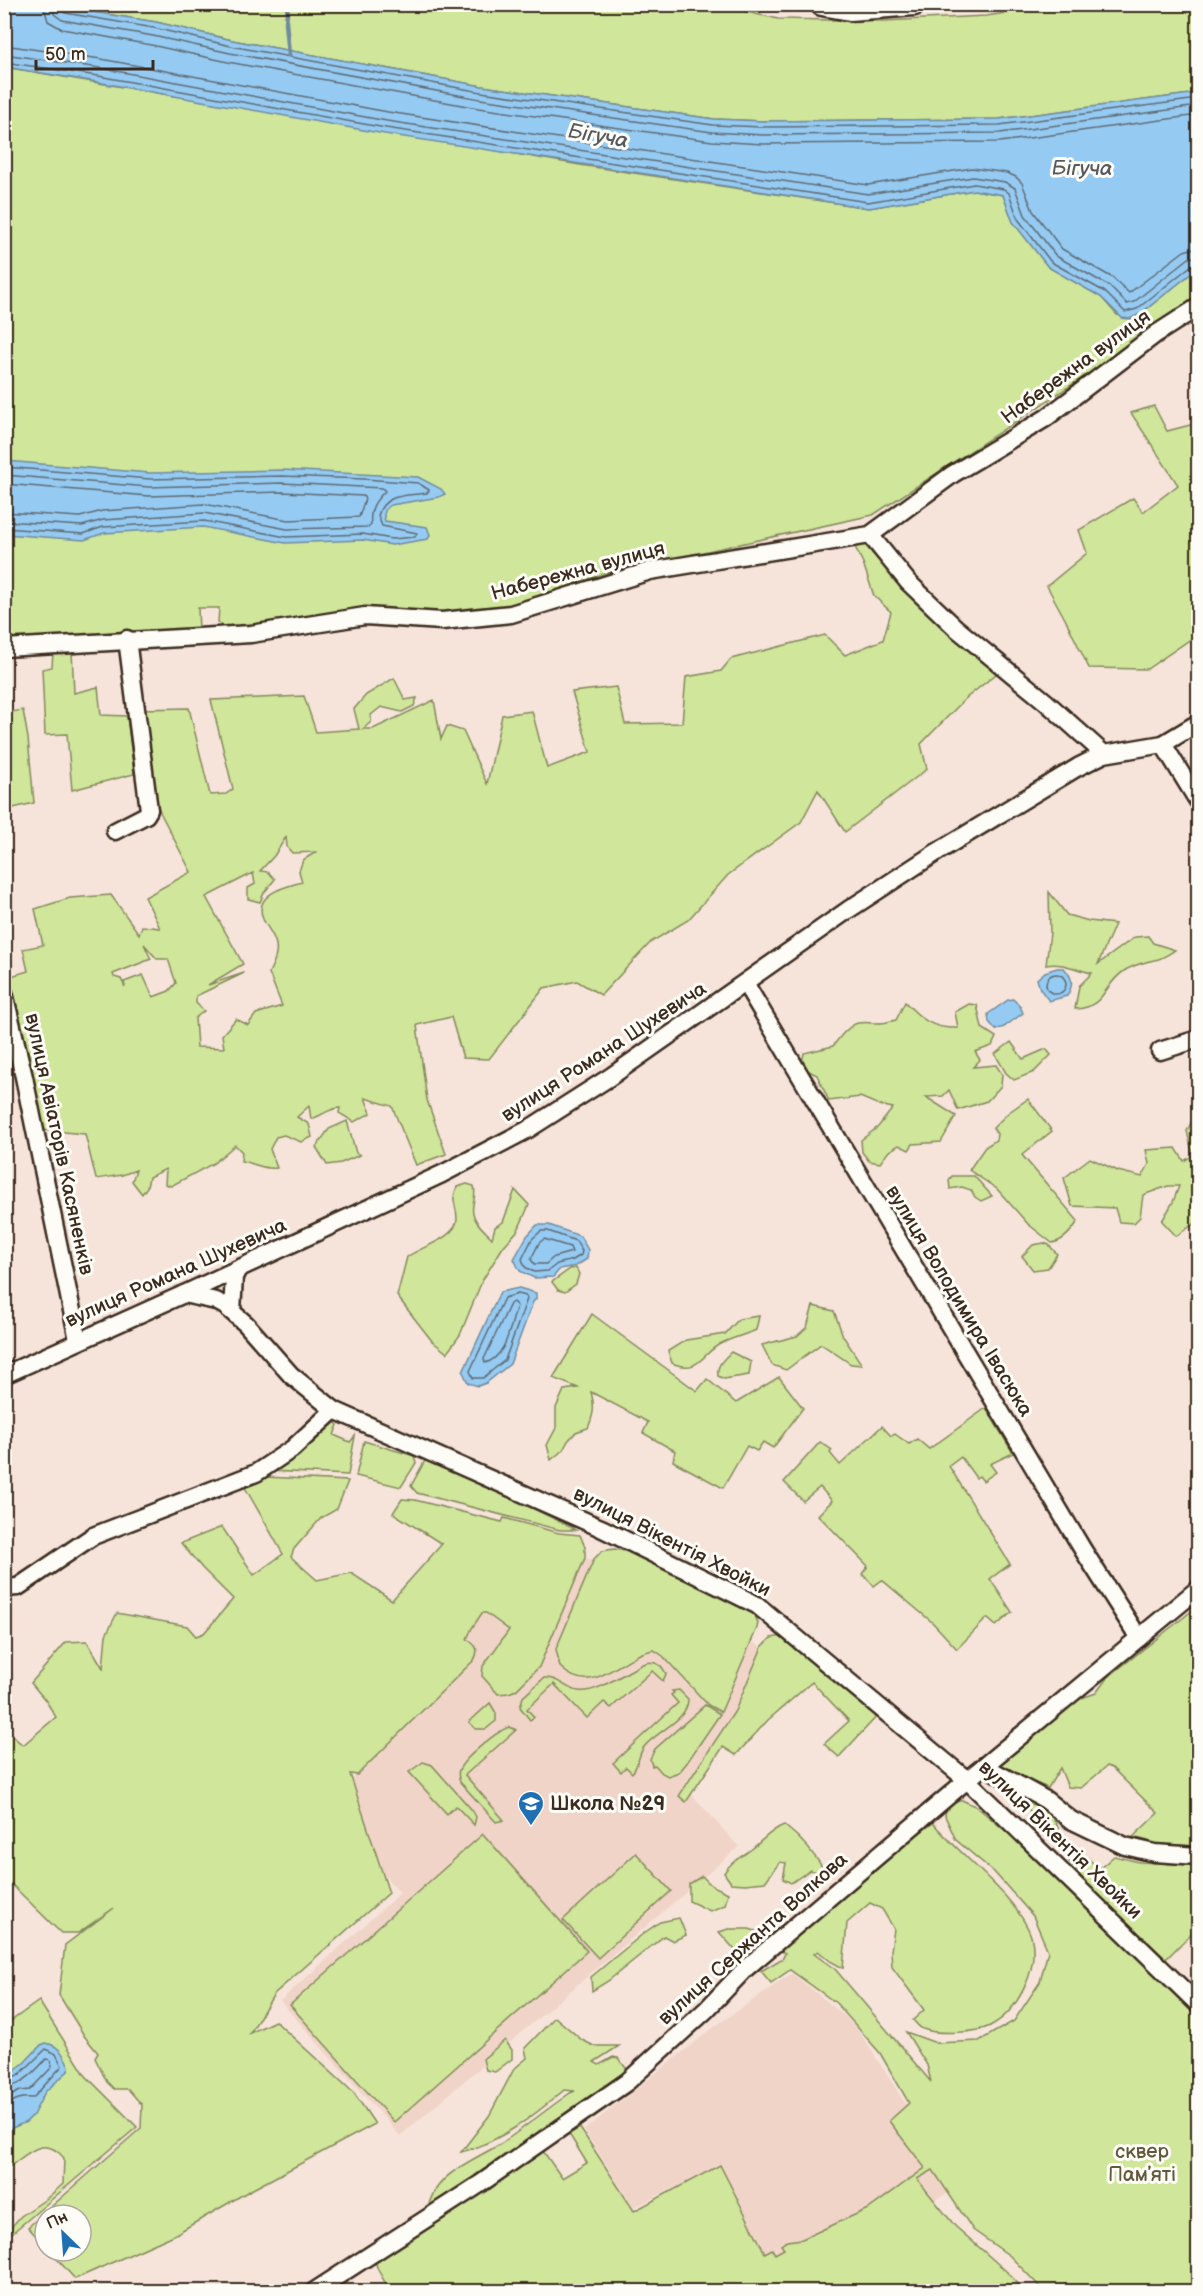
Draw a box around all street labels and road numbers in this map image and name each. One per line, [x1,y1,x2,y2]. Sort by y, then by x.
street label: Набережна вулиця [997,305,1155,429]
street label: Набережна вулиця [489,536,667,606]
street label: вулиця Романа Шухевича [497,977,711,1127]
street label: вулиця Авіаторів Касяненків [20,1011,99,1277]
street label: вулиця Володимира Івасюка [880,1181,1038,1421]
street label: вулиця Романа Шухевича [62,1213,291,1333]
street label: вулиця Вікентія Хвойки [569,1482,775,1602]
street label: вулиця Вікентія Хвойки [973,1756,1147,1924]
street label: вулиця Сержанта Волкова [653,1848,853,2030]

